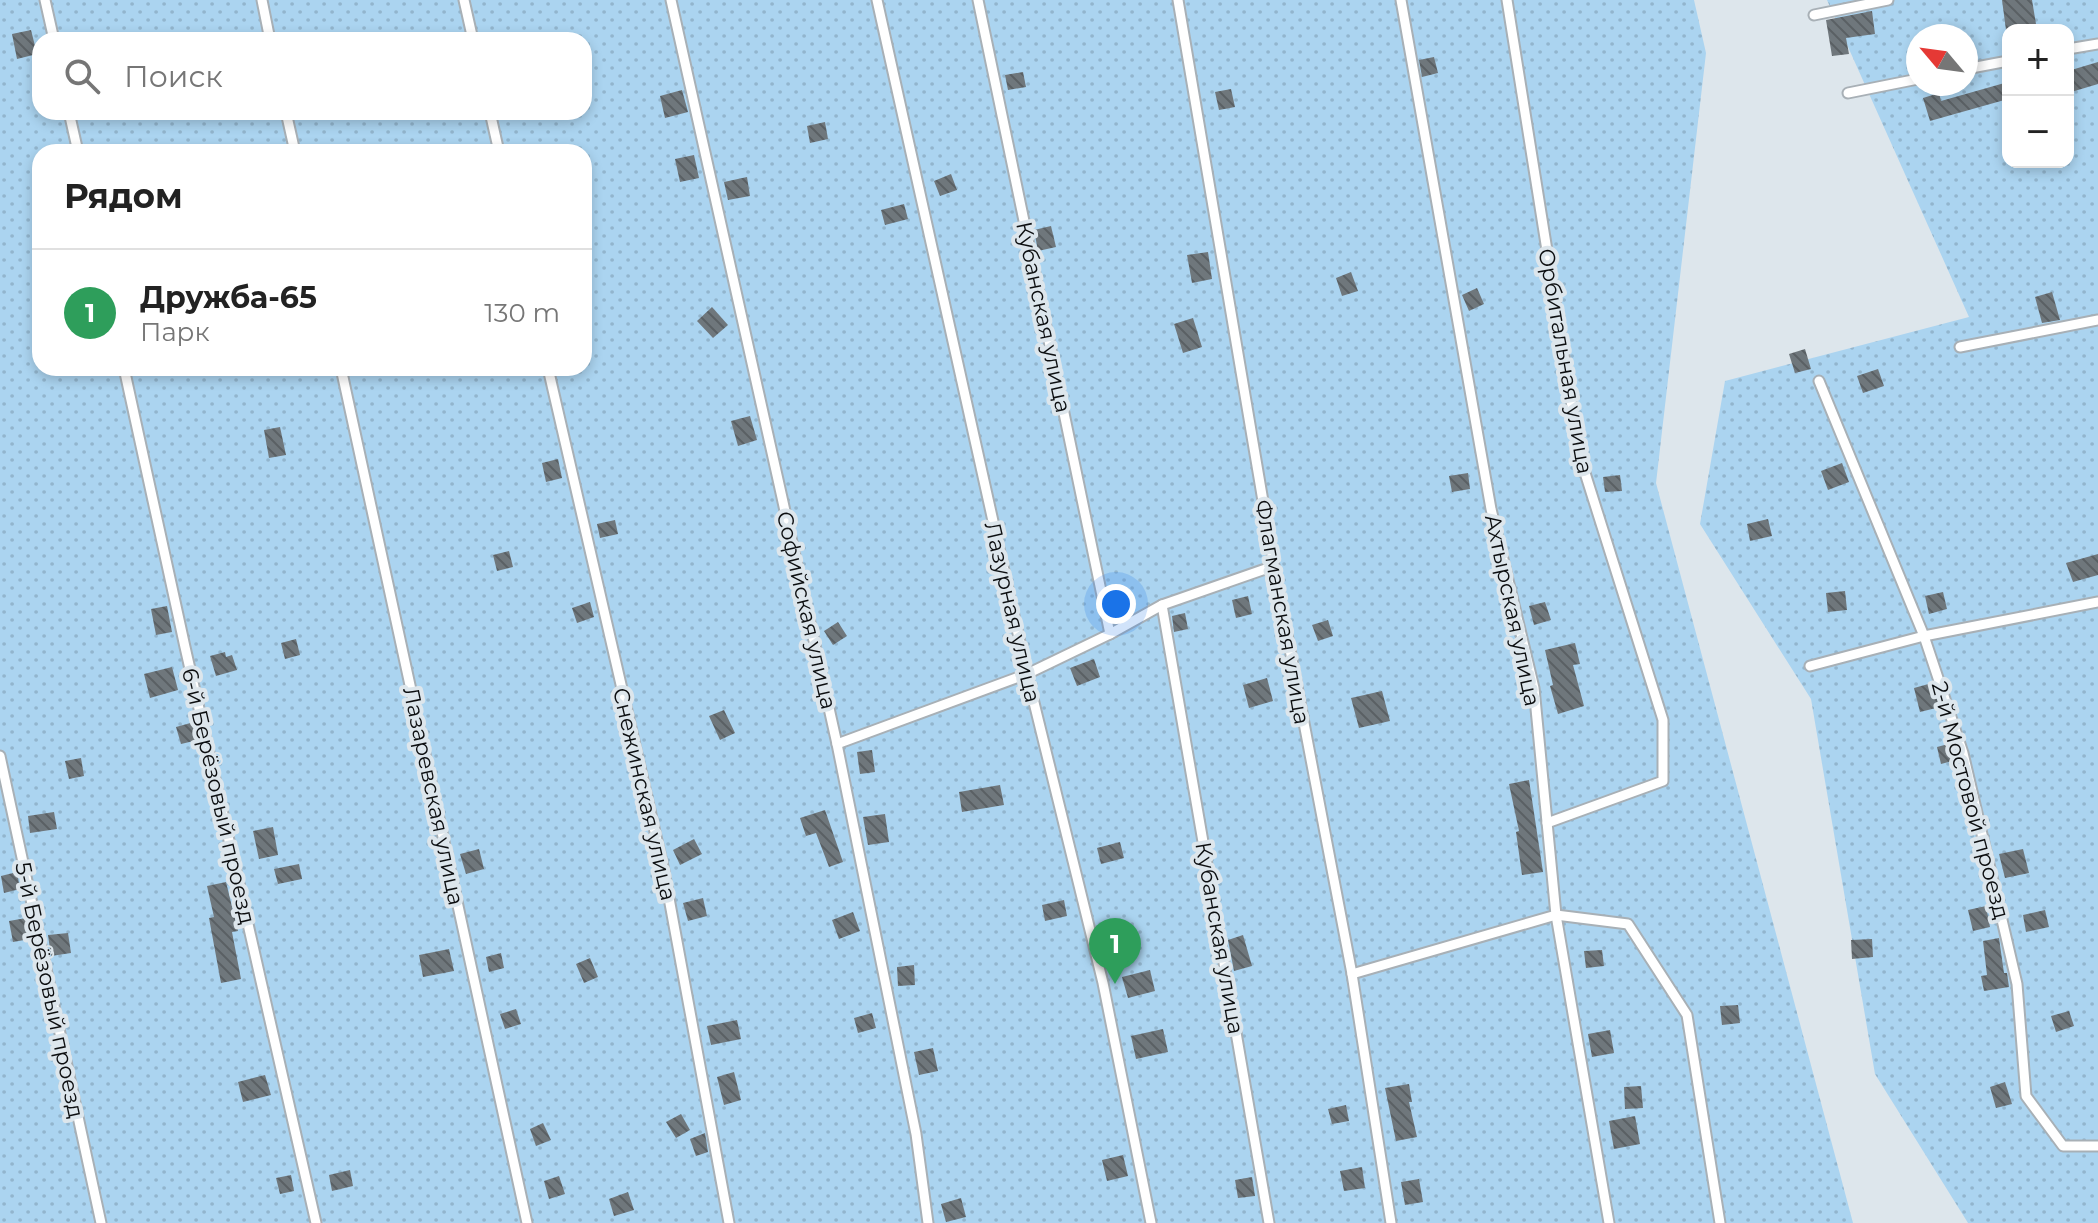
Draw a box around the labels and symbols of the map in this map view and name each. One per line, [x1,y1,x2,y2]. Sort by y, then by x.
north arrow [1906,24,1978,96]
street label: Кубанская улица [1010,219,1077,415]
street label: Орбитальная улица [1532,246,1599,476]
street label: Флагманская улица [1249,498,1316,727]
street label: Софийская улица [771,508,842,712]
street label: Ахтырская улица [1479,512,1546,708]
street label: Лазурная улица [979,519,1046,705]
your location [1096,584,1136,624]
street label: 6-й Берёзовый проезд [176,665,261,927]
street label: 2-й Мостовой проезд [1926,678,2015,922]
street label: Лазаревская улица [397,685,470,908]
street label: Снежинская улица [607,685,682,903]
street label: Кубанская улица [1189,840,1250,1036]
street label: 5-й Берёзовый проезд [9,860,90,1121]
pin: 1 [1089,918,1141,984]

